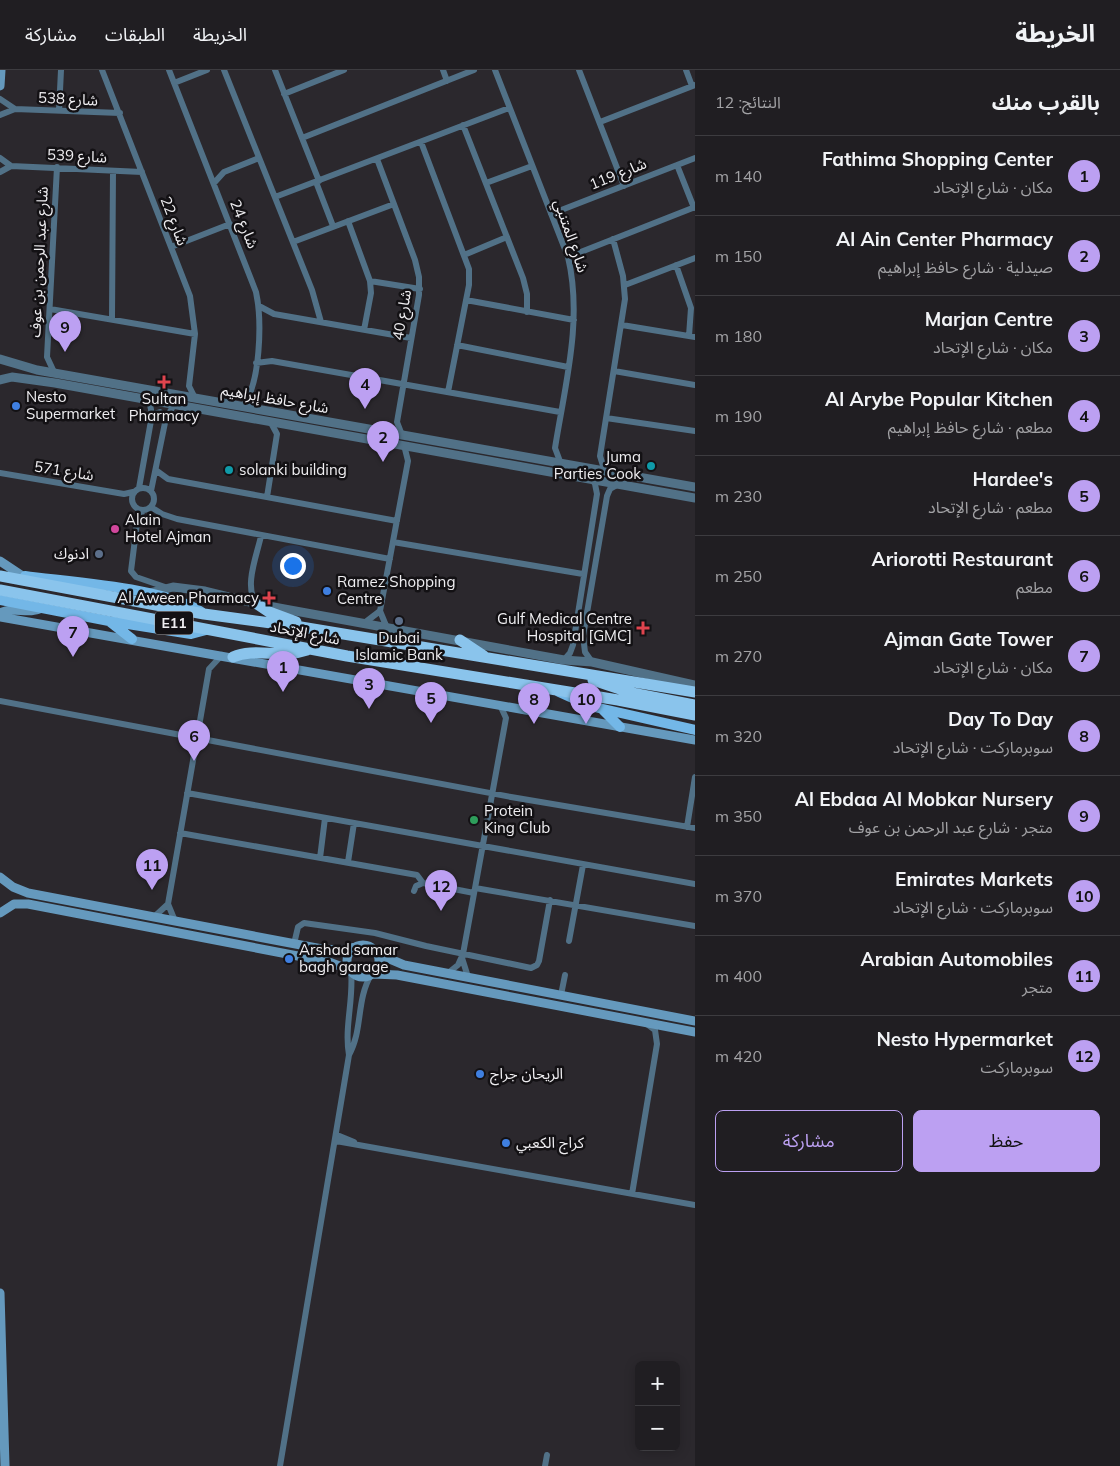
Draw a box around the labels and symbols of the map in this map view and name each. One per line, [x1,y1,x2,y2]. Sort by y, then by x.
street label: شارع 538 [37,87,99,113]
street label: شارع 539 [46,144,108,170]
street label: شارع 119 [586,153,651,196]
street label: شارع عبد الرحمن بن عوف [25,186,55,338]
street label: شارع 22 [154,194,193,249]
street label: شارع 24 [223,197,263,252]
street label: شارع المتنبي [547,197,593,276]
street label: شارع 40 [388,288,418,342]
pin: 9 [49,311,81,352]
pin: 4 [349,368,381,409]
marker: Sultan Pharmacy [158,376,170,388]
street label: شارع حافظ إبراهيم [219,380,331,420]
place label: Nesto Supermarket [26,387,115,423]
place label: Sultan Pharmacy [129,389,199,425]
marker: Nesto Supermarket [10,400,22,412]
pin: 2 [367,421,399,462]
place label: Juma Parties Cook [554,447,641,483]
street label: شارع 571 [32,456,96,488]
place label: solanki building [239,460,347,479]
marker: Juma Parties Cook [645,460,657,472]
marker: solanki building [223,464,235,476]
place label: Alain Hotel Ajman [125,510,211,546]
marker: Alain Hotel Ajman [109,523,121,535]
place label: ادنوك [54,544,89,563]
marker: ادنوك [93,548,105,560]
your location [280,553,306,579]
place label: Ramez Shopping Centre [337,572,455,608]
marker: Ramez Shopping Centre [321,585,333,597]
place label: Al Aween Pharmacy [117,588,259,607]
marker: Al Aween Pharmacy [263,592,275,604]
place label: Gulf Medical Centre Hospital [GMC] [497,609,632,645]
road number: E11 [155,612,193,634]
marker: Dubai Islamic Bank [393,615,405,627]
pin: 7 [57,616,89,657]
street label: شارع الإتحاد [268,616,342,652]
marker: Gulf Medical Centre Hospital [GMC] [636,621,650,635]
place label: Dubai Islamic Bank [355,628,443,664]
pin: 1 [267,651,299,692]
pin: 3 [353,668,385,709]
pin: 5 [415,682,447,723]
pin: 8 [518,683,550,724]
pin: 10 [570,683,602,724]
pin: 6 [178,720,210,761]
place label: Protein King Club [484,801,550,837]
marker: Protein King Club [468,814,480,826]
pin: 11 [136,849,168,890]
pin: 12 [425,870,457,911]
place label: Arshad samar bagh garage [299,940,398,976]
marker: Arshad samar bagh garage [283,953,295,965]
place label: الريحان جراج [490,1064,563,1086]
marker: الريحان جراج [474,1068,486,1080]
place label: كراج الكعبي [516,1133,585,1155]
marker: كراج الكعبي [500,1137,512,1149]

